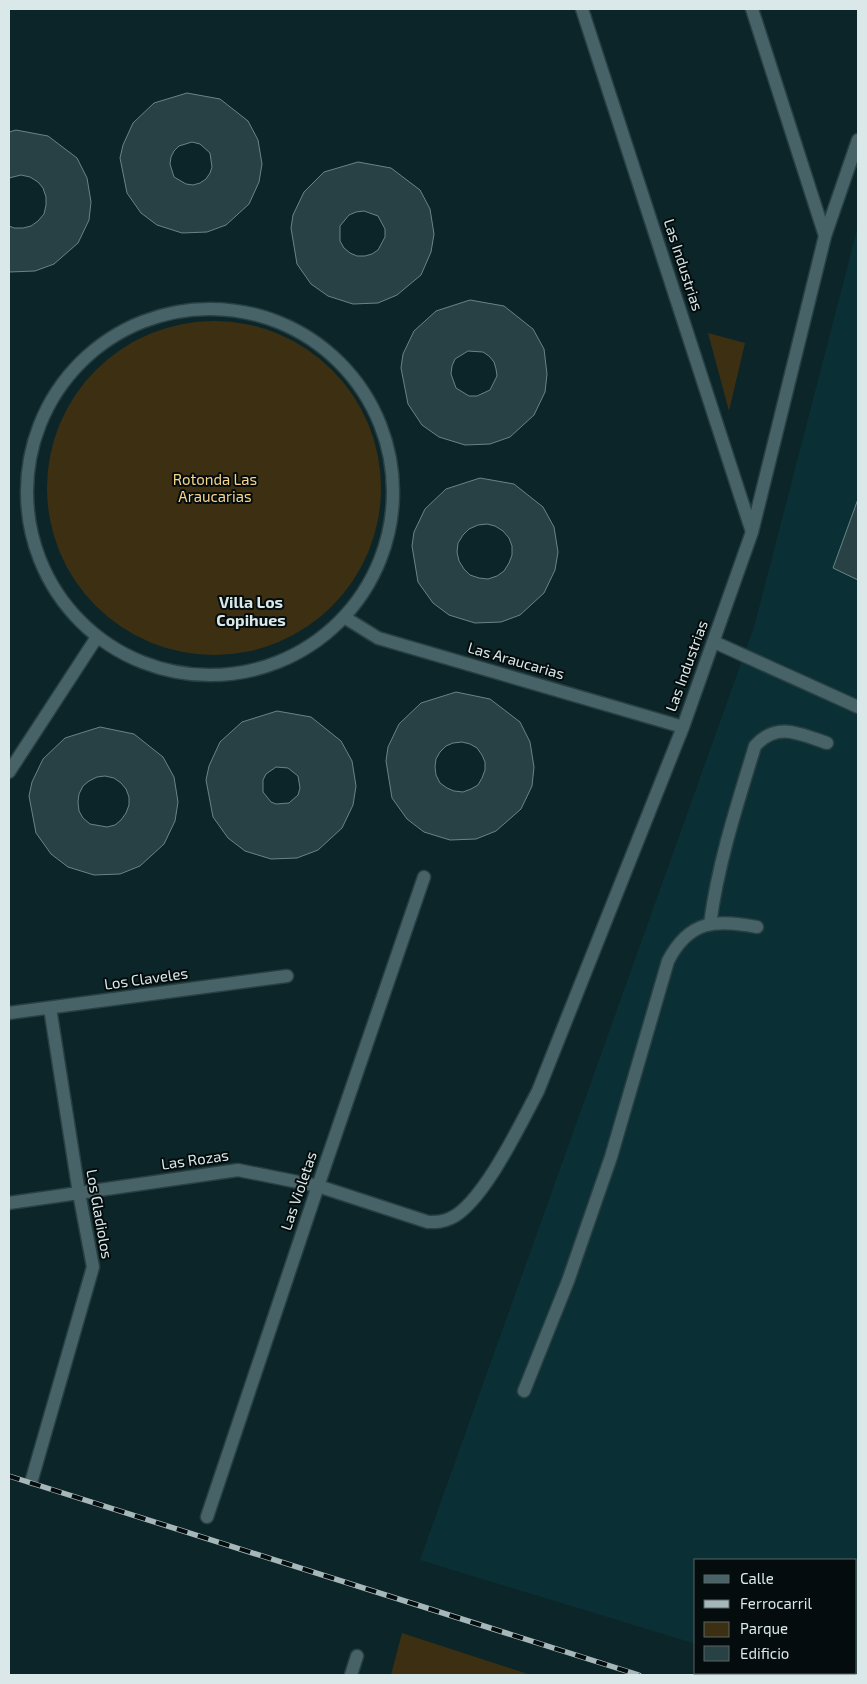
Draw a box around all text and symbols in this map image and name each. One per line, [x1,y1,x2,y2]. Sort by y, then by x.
street label: Las Industrias [661,216,707,313]
park label: Rotonda Las Araucarias [173,470,257,505]
district label: Villa Los Copihues [216,592,286,629]
street label: Las Industrias [661,618,711,714]
street label: Las Araucarias [466,638,567,682]
street label: Los Claveles [103,963,189,993]
street label: Las Rozas [160,1145,230,1173]
street label: Las Violetas [276,1149,320,1232]
street label: Los Gladiolos [83,1168,117,1260]
legend [694,1559,857,1674]
text: Calle [740,1569,774,1587]
text: Ferrocarril [740,1594,813,1612]
text: Parque [740,1619,788,1637]
text: Edificio [740,1644,789,1662]

